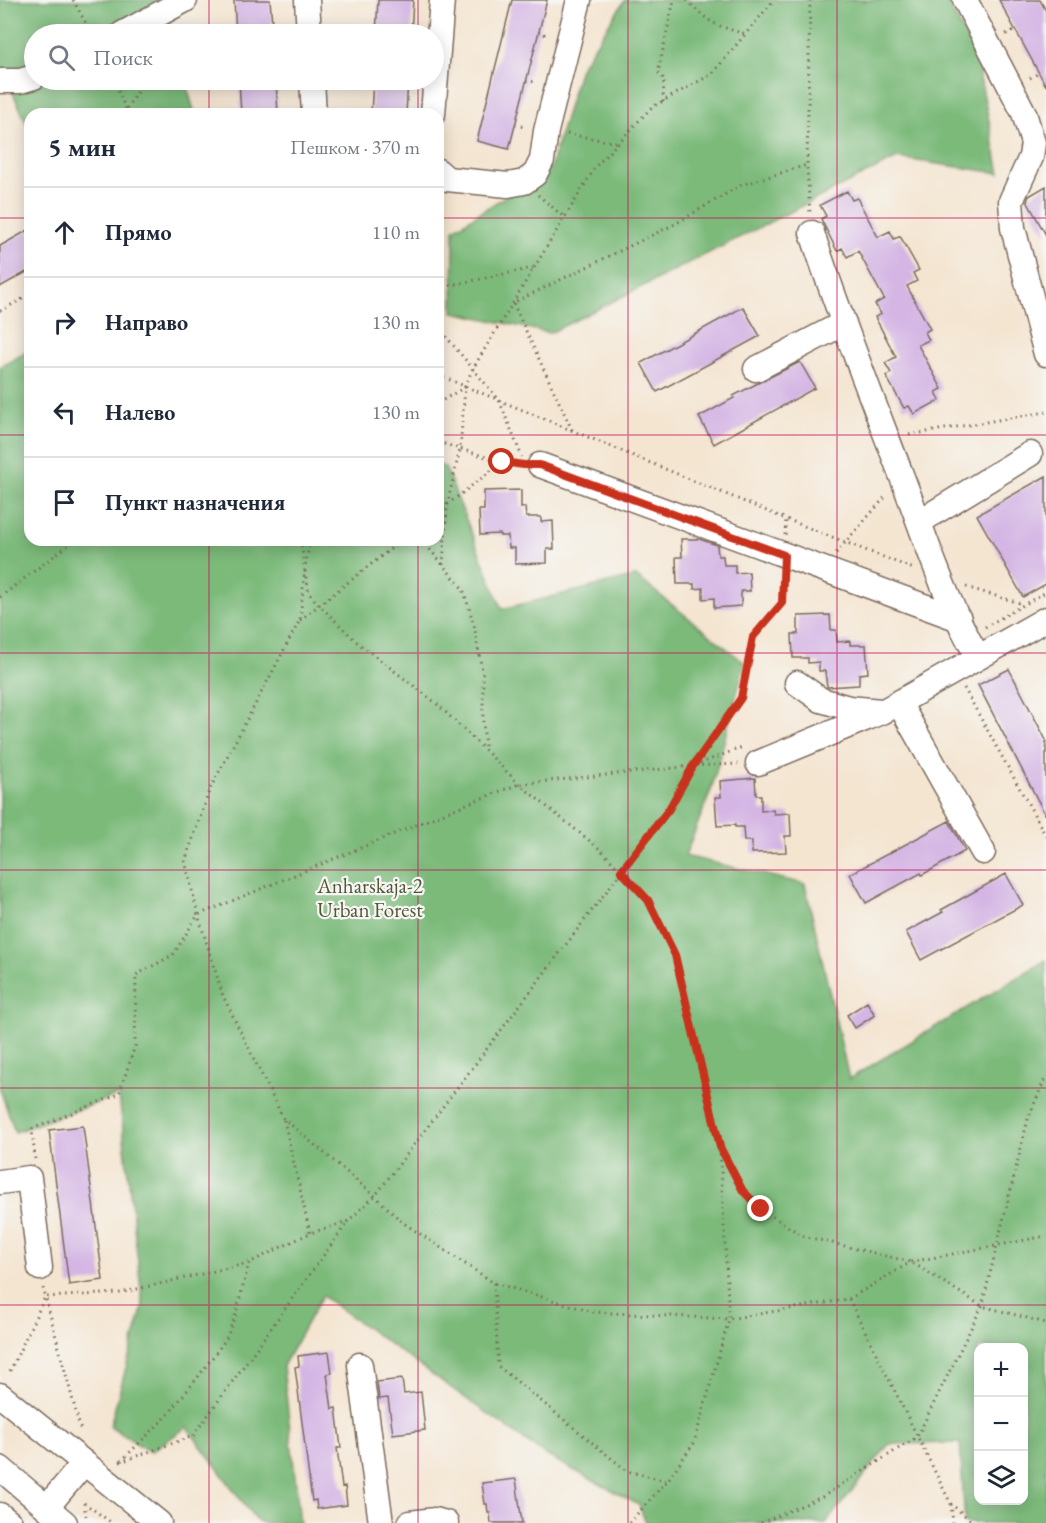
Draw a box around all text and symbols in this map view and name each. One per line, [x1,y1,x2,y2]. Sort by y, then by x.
search box [24,24,444,90]
icon: search [45,41,78,74]
text: Поиск [93,43,153,72]
text: 5 мин [48,130,116,164]
text: Пешком · 370 m [290,134,420,160]
icon: ahead [48,216,81,249]
text: Прямо [105,218,172,247]
text: 110 m [372,219,420,245]
icon: right [48,306,81,339]
text: Направо [105,308,188,337]
text: 130 m [372,309,420,335]
icon: left [48,396,81,429]
text: Налево [105,398,175,427]
text: 130 m [372,399,420,425]
route start [488,448,514,474]
icon: arrive [48,486,81,519]
text: Пункт назначения [105,488,285,517]
park label: Anharskaja-2 Urban Forest [316,872,423,923]
route end [747,1195,773,1221]
map controls [974,1343,1028,1505]
button: + [974,1343,1028,1397]
button: − [974,1397,1028,1451]
button: layers [974,1451,1028,1505]

